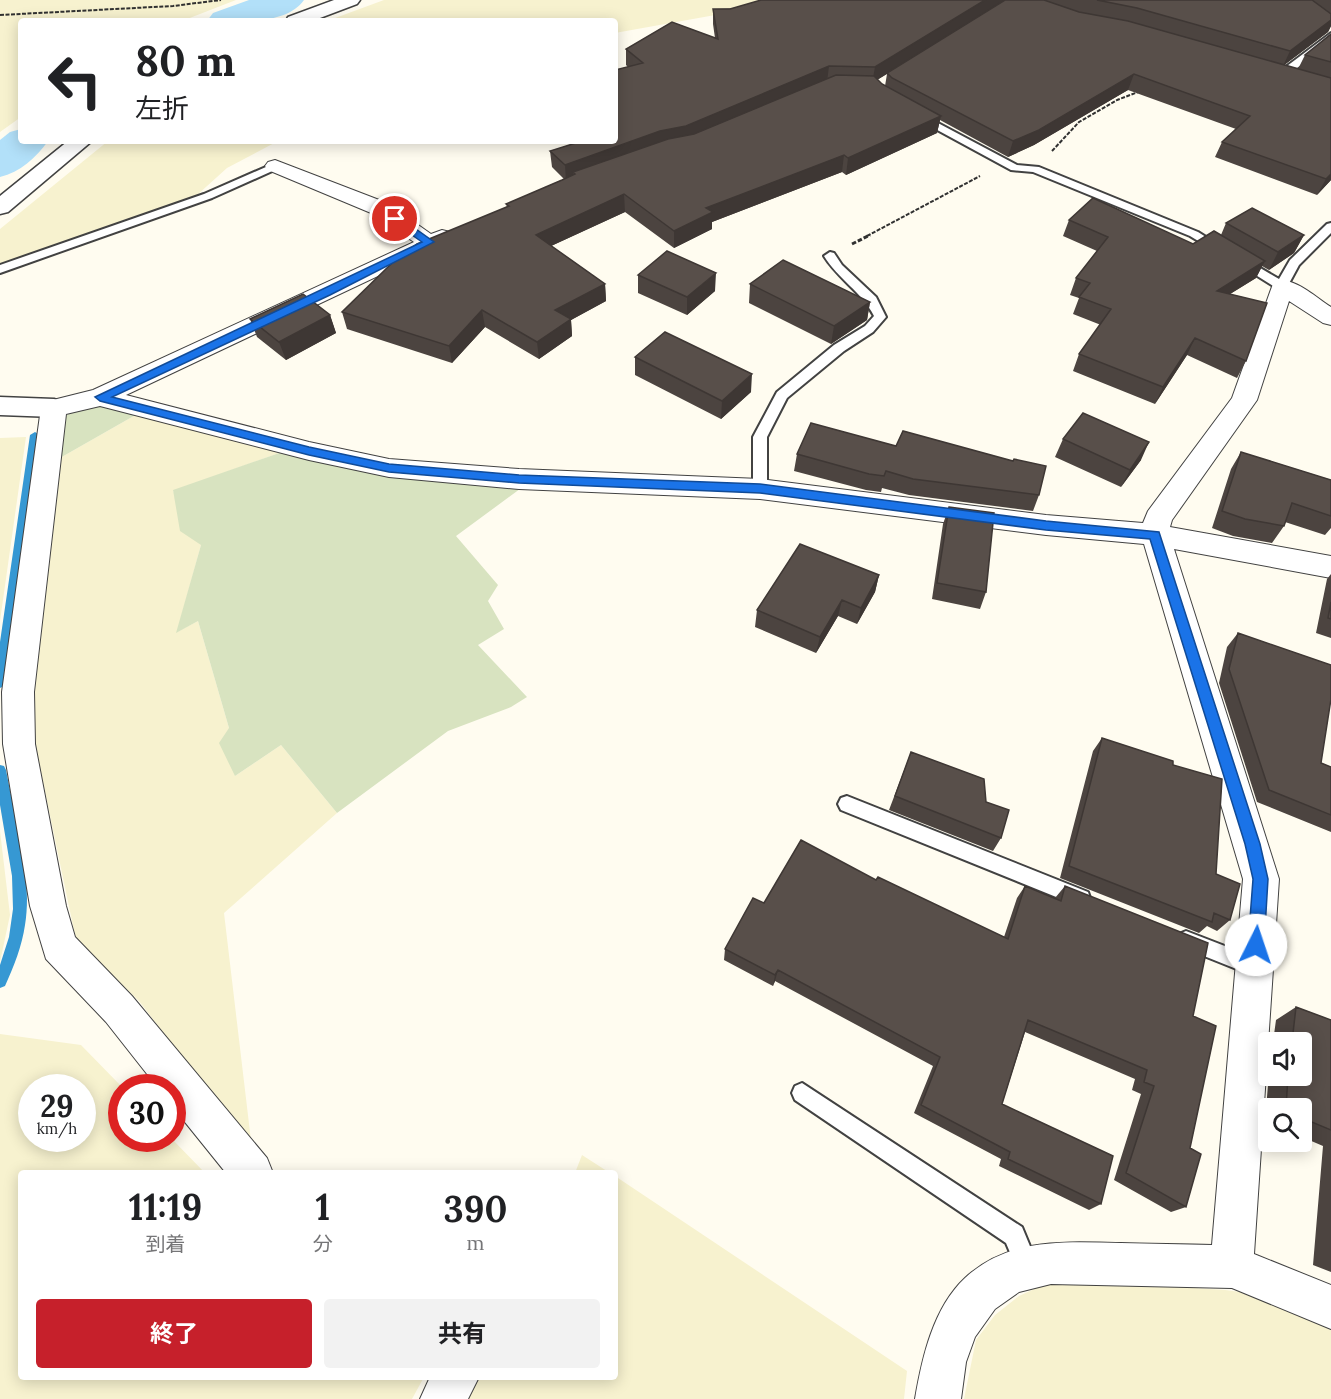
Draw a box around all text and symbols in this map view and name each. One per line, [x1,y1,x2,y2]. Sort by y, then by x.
text: 80 m [135,34,235,88]
icon: left [36,42,114,120]
text: 左折 [135,91,189,125]
pin [369,193,420,244]
icon: arrive [378,202,411,235]
position arrow [1224,913,1288,977]
map controls [1258,1032,1312,1152]
button: sound [1258,1032,1312,1086]
speed limit sign: 30 [108,1074,186,1152]
text: 29 [40,1087,74,1125]
button: search [1258,1098,1312,1152]
text: km/h [37,1119,77,1138]
text: 11:19 [129,1184,202,1230]
text: 1 [316,1184,330,1230]
text: 390 [444,1186,507,1232]
text: m [466,1230,484,1255]
text: 到着 [145,1231,185,1256]
text: 分 [313,1231,333,1256]
button: 終了 [36,1299,312,1368]
button: 共有 [324,1299,600,1368]

